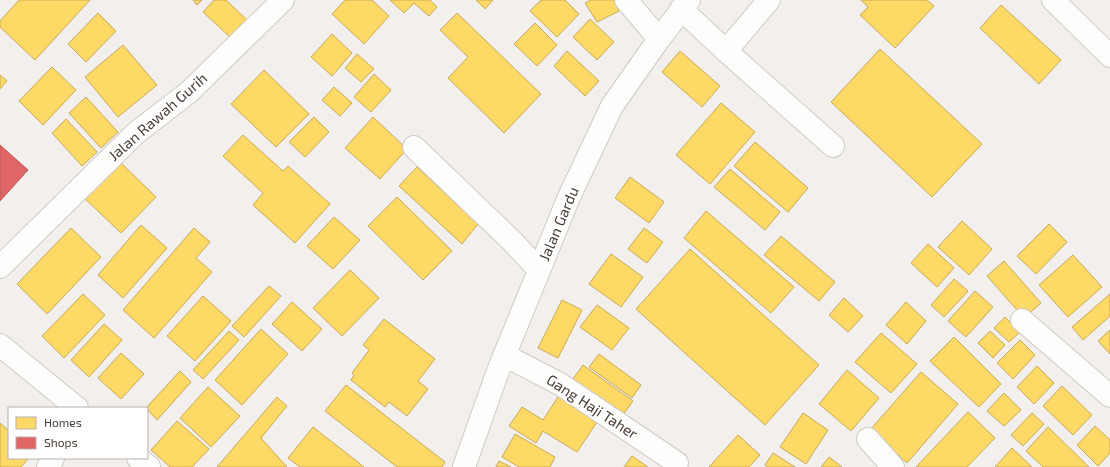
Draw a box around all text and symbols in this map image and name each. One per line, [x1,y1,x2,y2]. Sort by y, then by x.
street label: Jalan Rawah Gurih [104,69,210,164]
street label: Jalan Gardu [534,184,582,263]
street label: Gang Haji Taher [543,370,642,443]
legend [8,407,148,459]
text: Homes [44,415,82,429]
text: Shops [44,435,78,449]

